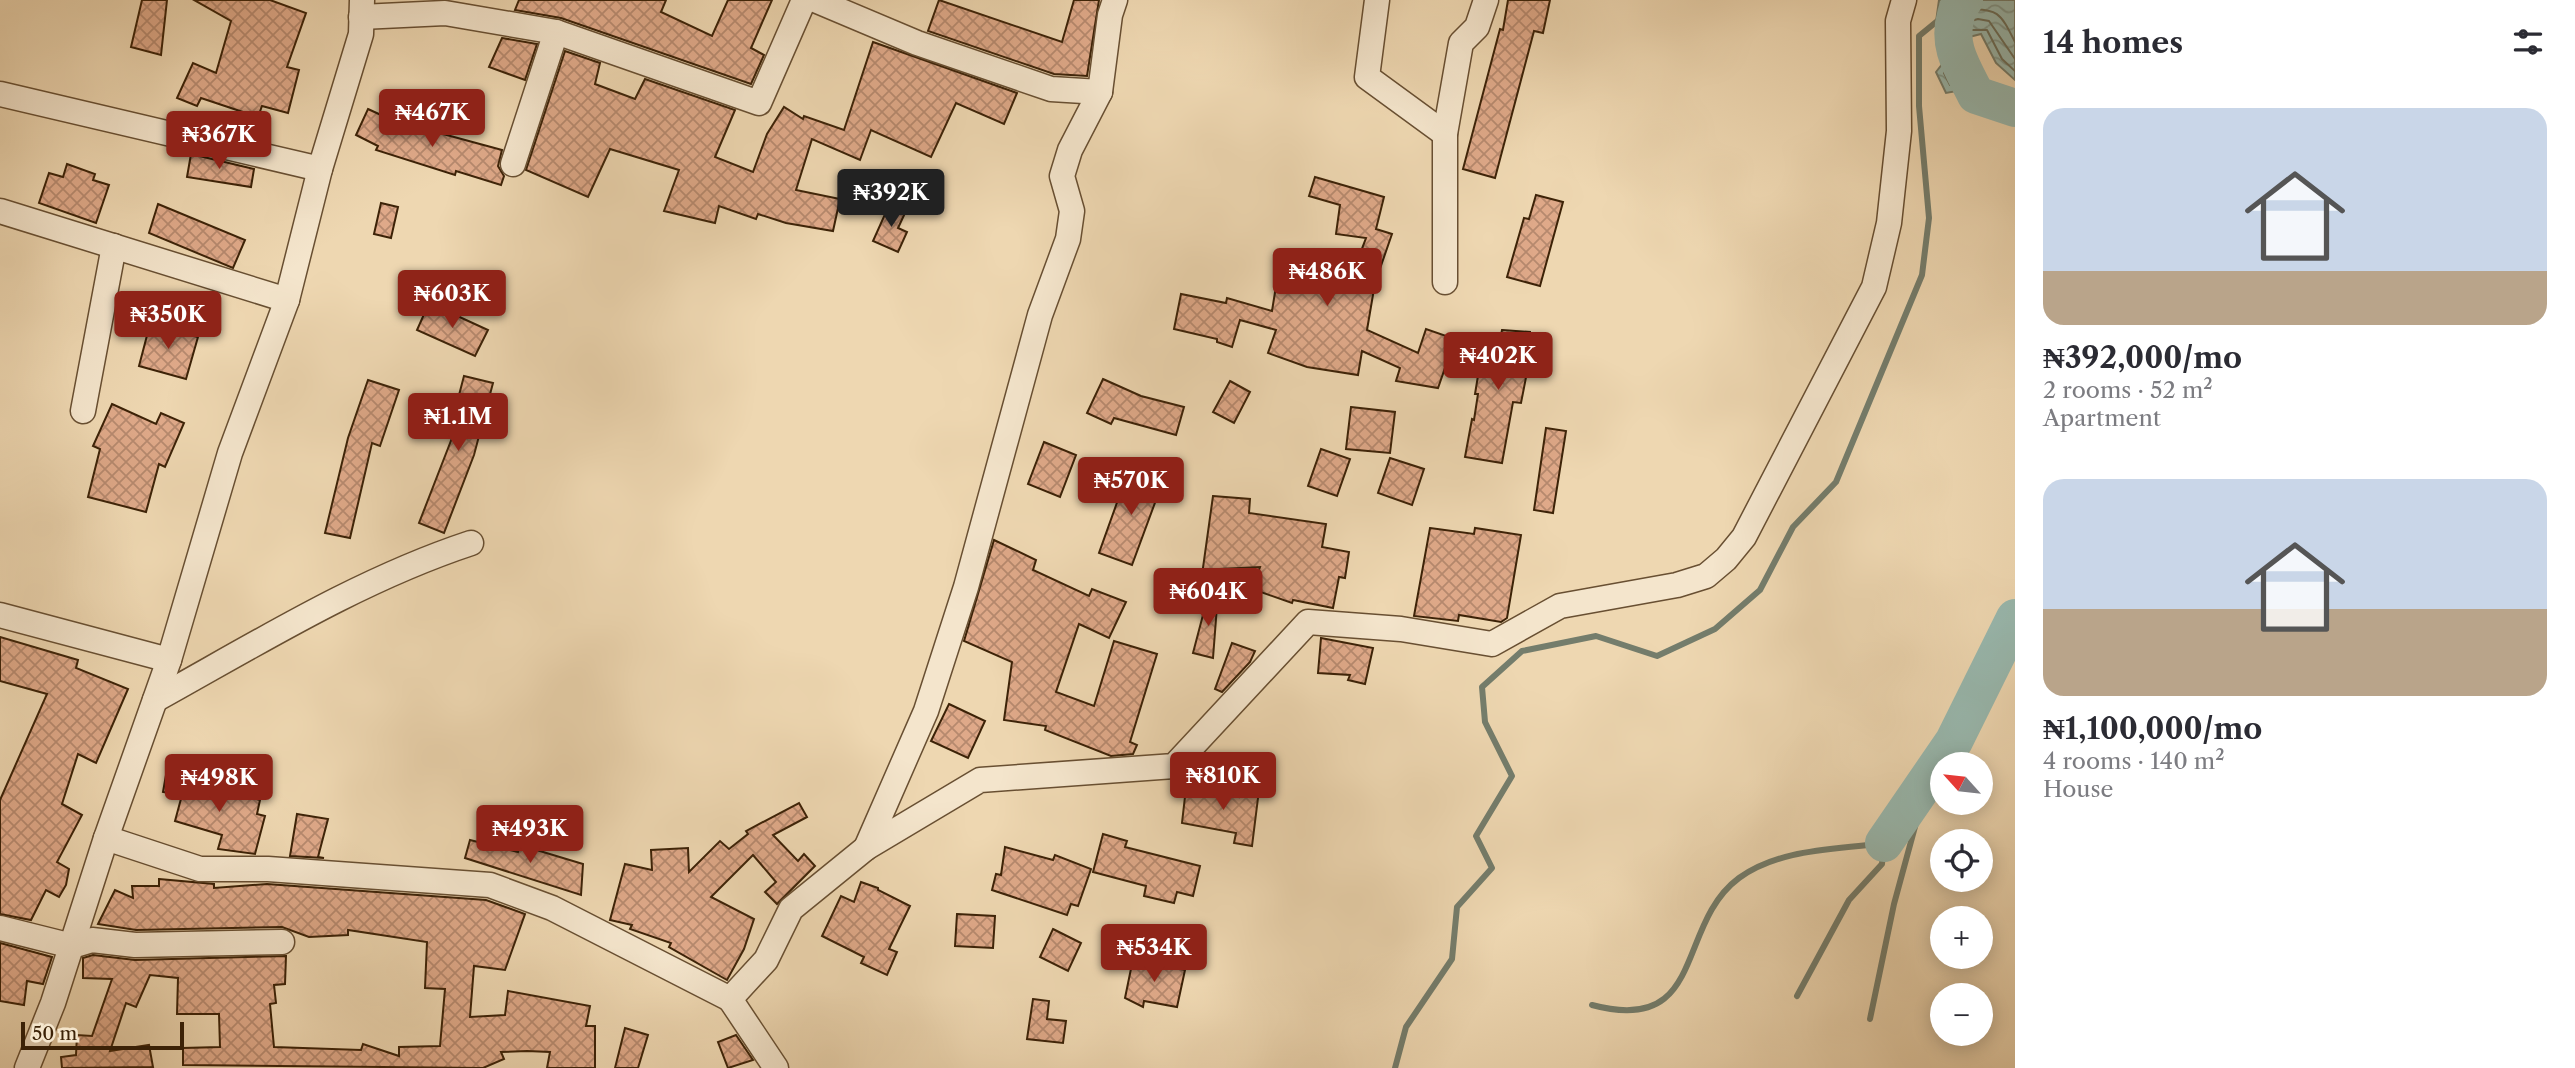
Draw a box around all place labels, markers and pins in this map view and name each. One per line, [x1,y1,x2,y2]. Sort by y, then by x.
pin: ₦467K [383,90,481,149]
pin: ₦367K [170,111,268,171]
pin: ₦392K [842,170,940,229]
pin: ₦486K [1278,248,1376,308]
pin: ₦603K [403,270,501,330]
pin: ₦350K [119,292,217,351]
pin: ₦402K [1449,332,1547,392]
pin: ₦1.1M [409,393,507,453]
pin: ₦570K [1082,458,1180,517]
pin: ₦604K [1159,568,1257,628]
pin: ₦810K [1174,752,1272,812]
pin: ₦498K [170,754,268,814]
pin: ₦493K [481,806,579,865]
pin: ₦534K [1105,925,1203,984]

